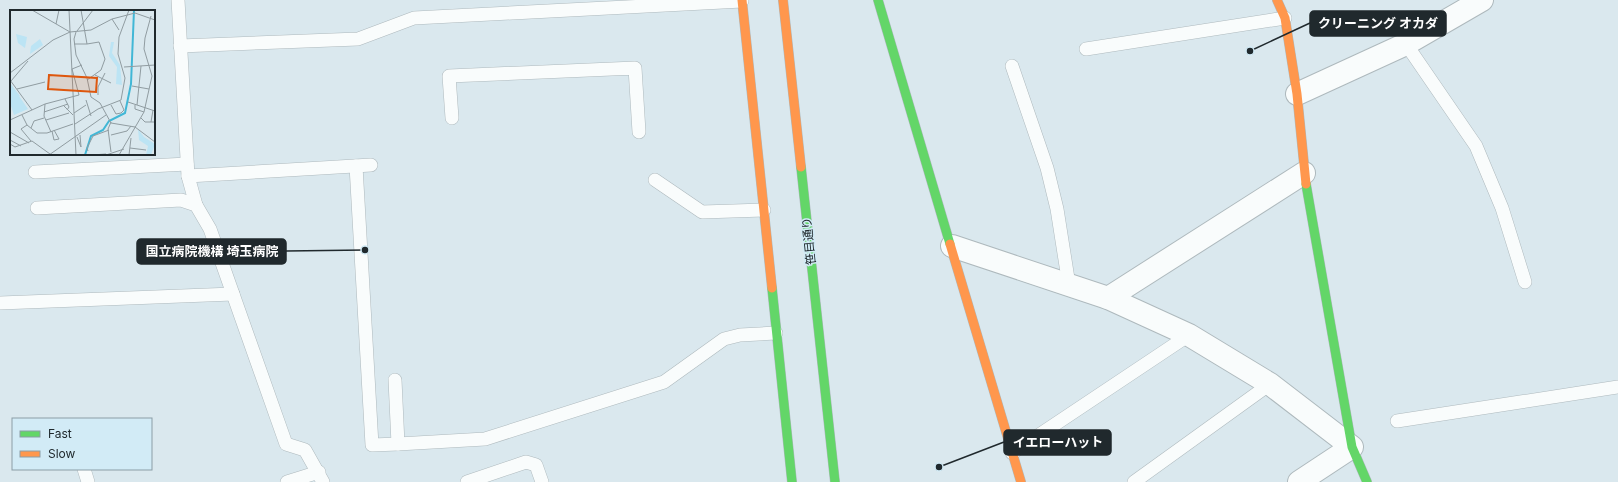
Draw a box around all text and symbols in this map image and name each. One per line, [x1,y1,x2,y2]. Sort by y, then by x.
inset map [10,10,155,155]
callout: クリーニング オカダ [1310,11,1446,36]
text: クリーニング オカダ [1318,15,1438,31]
street label: 笹目通り [799,216,818,266]
callout: 国立病院機構 埼玉病院 [137,239,286,264]
text: 国立病院機構 埼玉病院 [145,243,279,259]
legend [12,418,152,470]
text: Fast [48,426,72,441]
callout: イエローハット [1004,430,1111,455]
text: イエローハット [1013,434,1103,450]
text: Slow [48,446,76,461]

